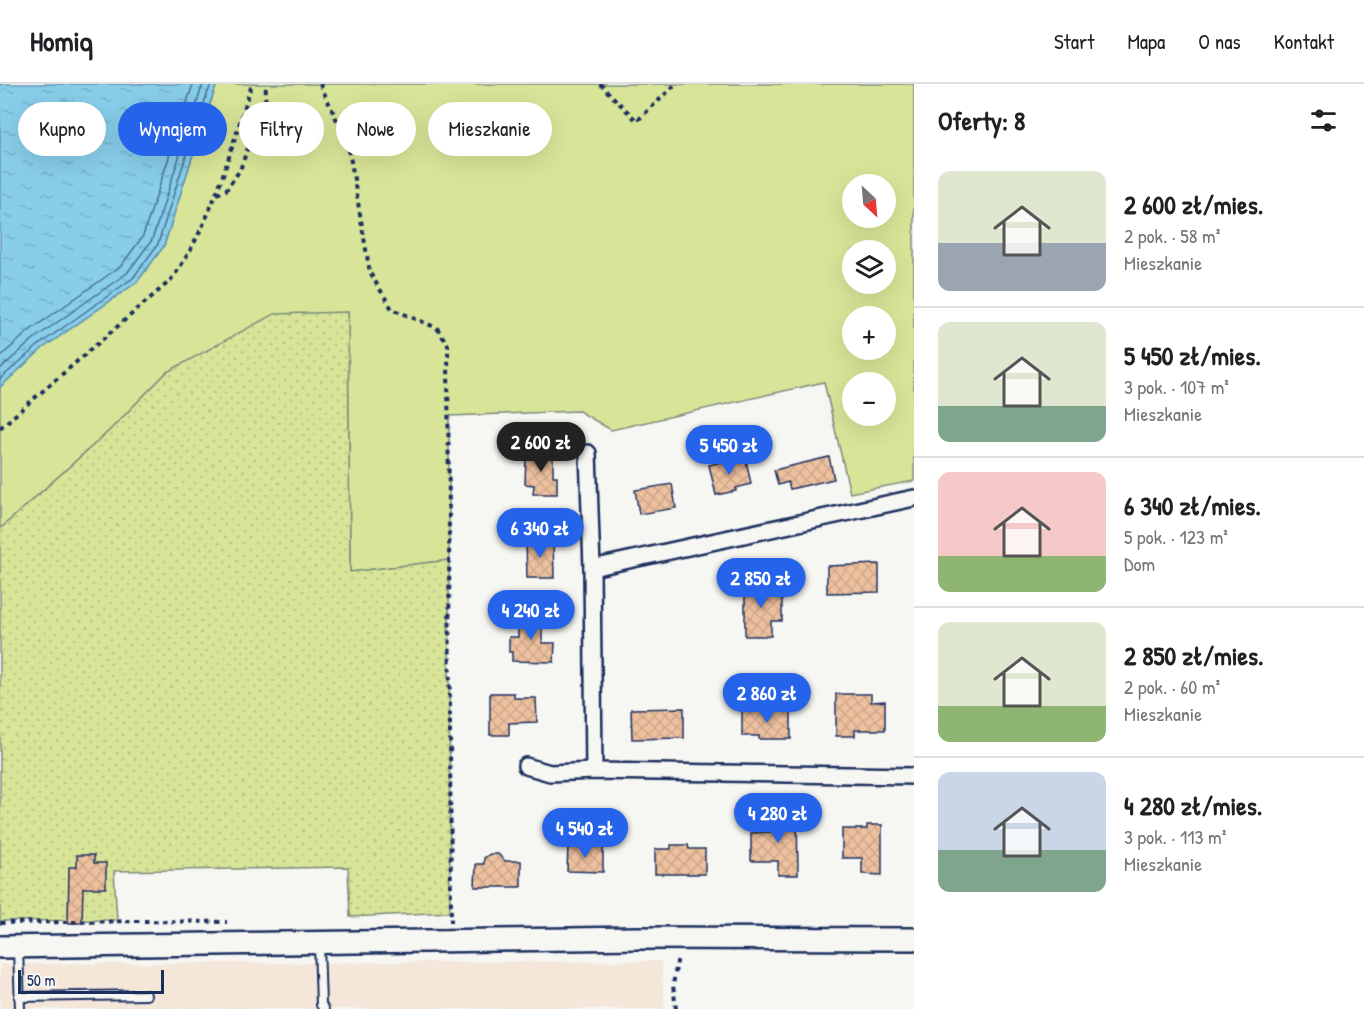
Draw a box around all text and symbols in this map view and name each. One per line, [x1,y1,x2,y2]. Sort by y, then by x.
text: Homiq [30,22,93,60]
text: Start [1054,27,1094,56]
text: Mapa [1127,27,1165,56]
text: O nas [1198,27,1241,56]
text: Kontakt [1274,27,1334,56]
chip: Kupno [18,102,106,156]
chip: Wynajem [118,102,227,156]
chip: Filtry [239,102,324,156]
chip: Nowe [336,102,416,156]
chip: Mieszkanie [428,102,552,156]
text: Oferty: 8 [938,103,1025,138]
icon: filters [1307,104,1340,137]
north arrow [842,174,896,228]
map controls [842,174,896,426]
text: 2 600 zł/mies. [1124,187,1263,222]
icon: home [986,195,1058,267]
text: 2 pok. · 58 m² [1124,222,1220,249]
button: layers [842,240,896,294]
text: Mieszkanie [1124,249,1202,276]
button: + [842,306,896,360]
text: 5 450 zł/mies. [1124,338,1261,373]
icon: home [986,346,1058,418]
button: − [842,372,896,426]
text: 3 pok. · 107 m² [1124,373,1229,400]
text: Mieszkanie [1124,400,1202,427]
pin: 2 600 zł [479,422,603,473]
pin: 5 450 zł [667,425,791,476]
text: 2 600 zł [511,428,571,455]
text: 5 450 zł [700,431,758,458]
text: 6 340 zł/mies. [1124,488,1261,523]
icon: home [986,496,1058,568]
pin: 6 340 zł [478,508,602,559]
text: 6 340 zł [511,514,569,541]
text: 5 pok. · 123 m² [1124,523,1228,550]
text: Dom [1124,550,1155,577]
pin: 2 850 zł [699,558,823,609]
text: 2 850 zł [731,564,791,591]
pin: 4 240 zł [469,590,593,641]
text: 4 240 zł [502,596,560,623]
text: 2 850 zł/mies. [1124,638,1263,673]
icon: home [986,646,1058,718]
pin: 2 860 zł [705,673,829,724]
text: 2 pok. · 60 m² [1124,673,1220,700]
text: 2 860 zł [737,679,797,706]
text: Mieszkanie [1124,700,1202,727]
text: 4 280 zł/mies. [1124,788,1262,823]
pin: 4 280 zł [716,793,840,844]
icon: home [986,796,1058,868]
text: 4 280 zł [748,799,808,826]
pin: 4 540 zł [523,808,647,859]
text: 4 540 zł [556,814,614,841]
text: 3 pok. · 113 m² [1124,823,1226,850]
text: Mieszkanie [1124,850,1202,877]
scale bar [18,967,164,994]
text: 50 m [27,969,56,991]

